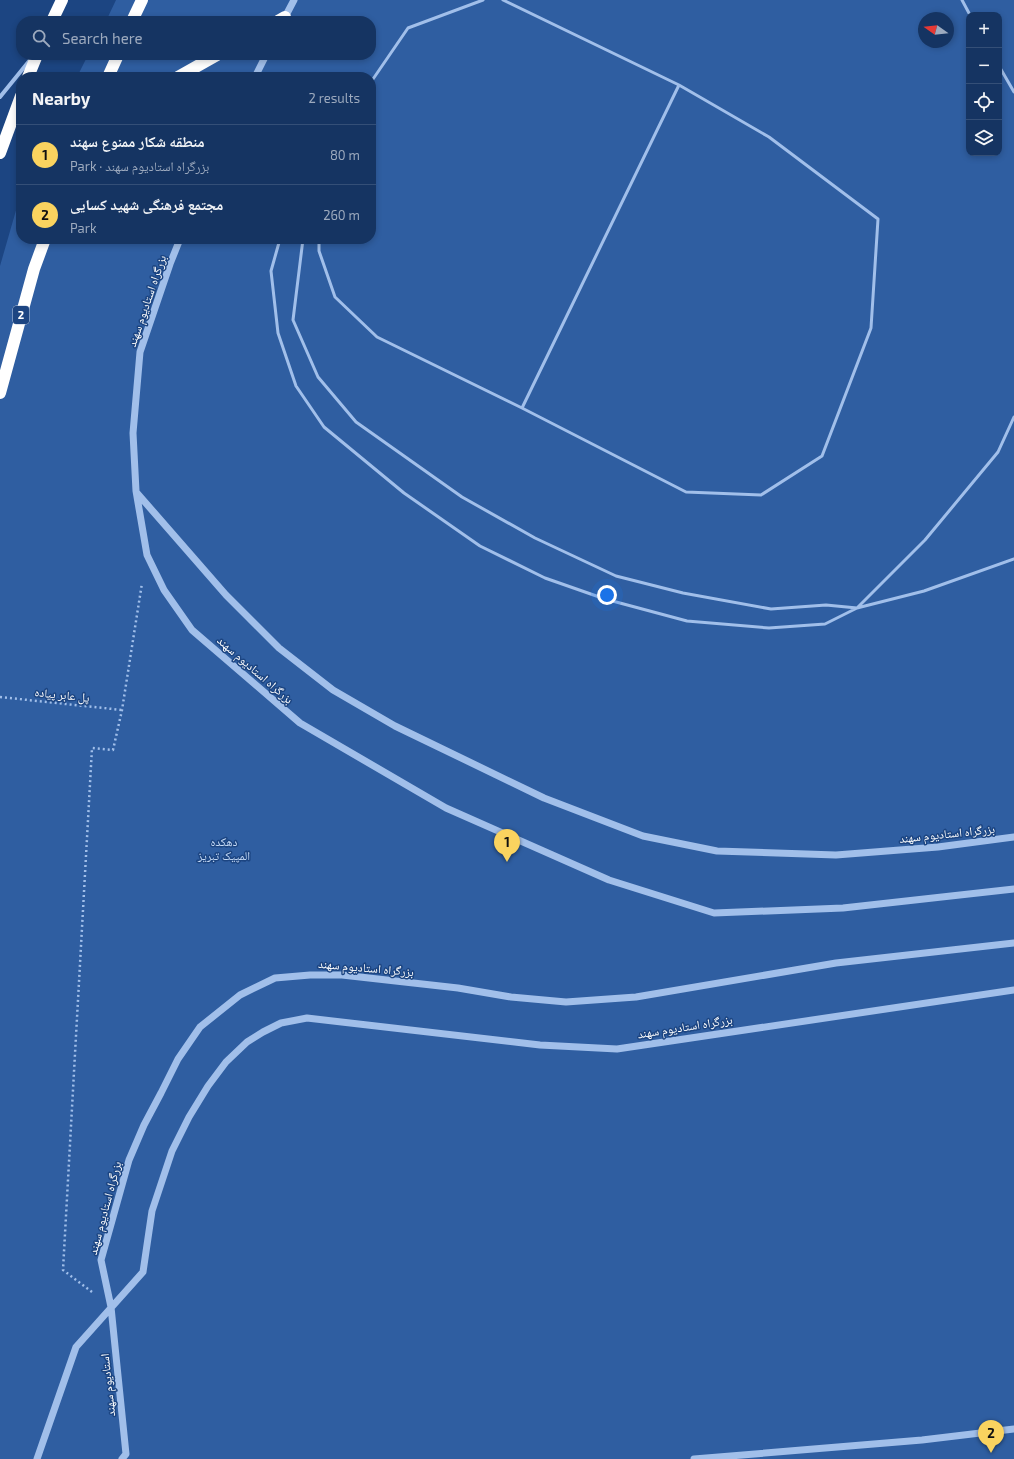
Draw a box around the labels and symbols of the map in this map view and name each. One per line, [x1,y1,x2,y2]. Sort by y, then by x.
north arrow [918,12,954,48]
street label: بزرگراه استادیوم سهند [124,253,170,349]
road number: 2 [13,306,29,324]
your location [597,585,617,605]
street label: بزرگراه استادیوم سهند [214,632,296,708]
street label: پل عابر پیاده [34,684,91,705]
street label: بزرگراه استادیوم سهند [898,821,996,847]
pin: 1 [494,829,520,862]
park label: دهکده المپیک تبریز [197,834,250,863]
street label: بزرگراه استادیوم سهند [317,956,415,980]
street label: بزرگراه استادیوم سهند [636,1012,734,1042]
street label: بزرگراه استادیوم سهند [85,1160,125,1256]
street label: استادیوم سهند [97,1353,119,1417]
pin: 2 [978,1420,1004,1453]

